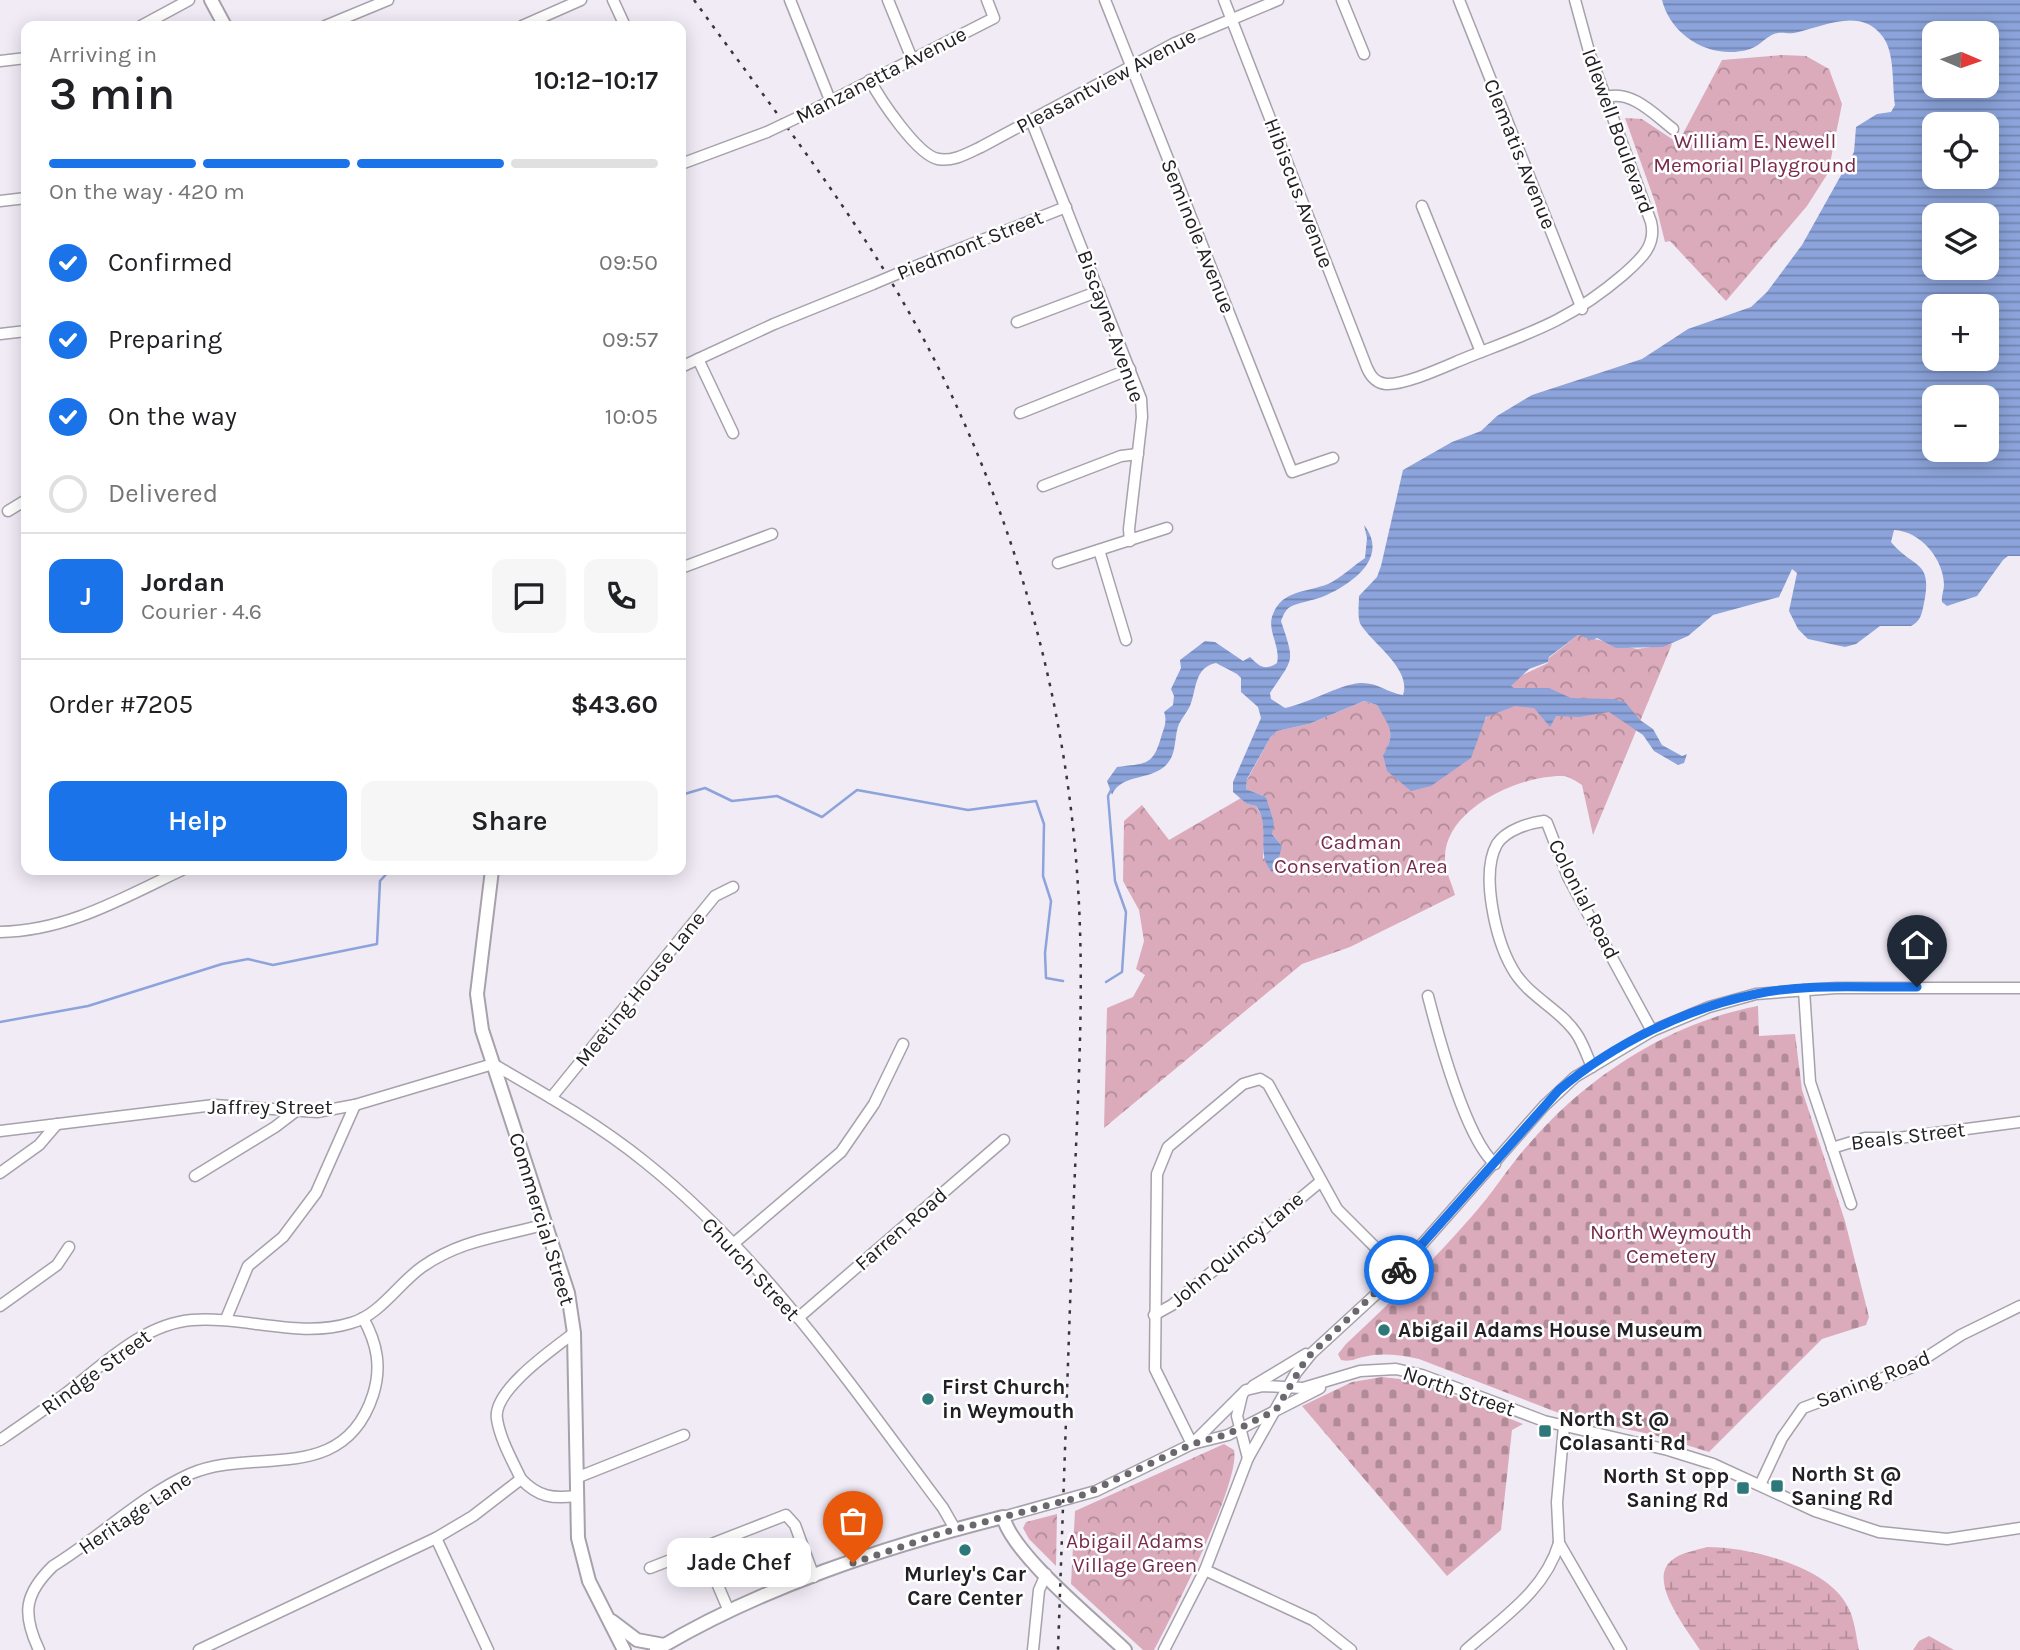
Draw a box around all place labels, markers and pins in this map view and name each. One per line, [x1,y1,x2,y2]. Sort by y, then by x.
pin [1887,915,1947,987]
place label: Abigail Adams House Museum [1398,1318,1703,1342]
marker: Abigail Adams House Museum [1376,1322,1392,1338]
place label: First Church in Weymouth [942,1375,1074,1423]
marker: First Church in Weymouth [920,1391,936,1407]
place label: North St @ Colasanti Rd [1559,1407,1686,1455]
marker: North St @ Colasanti Rd [1537,1423,1553,1439]
place label: North St @ Saning Rd [1791,1462,1901,1510]
place label: North St opp Saning Rd [1603,1464,1729,1512]
marker: North St @ Saning Rd [1769,1478,1785,1494]
marker: North St opp Saning Rd [1735,1480,1751,1496]
pin [823,1491,883,1563]
callout: Jade Chef [668,1538,811,1588]
marker: Murley's Car Care Center [957,1542,973,1558]
place label: Murley's Car Care Center [904,1562,1027,1610]

